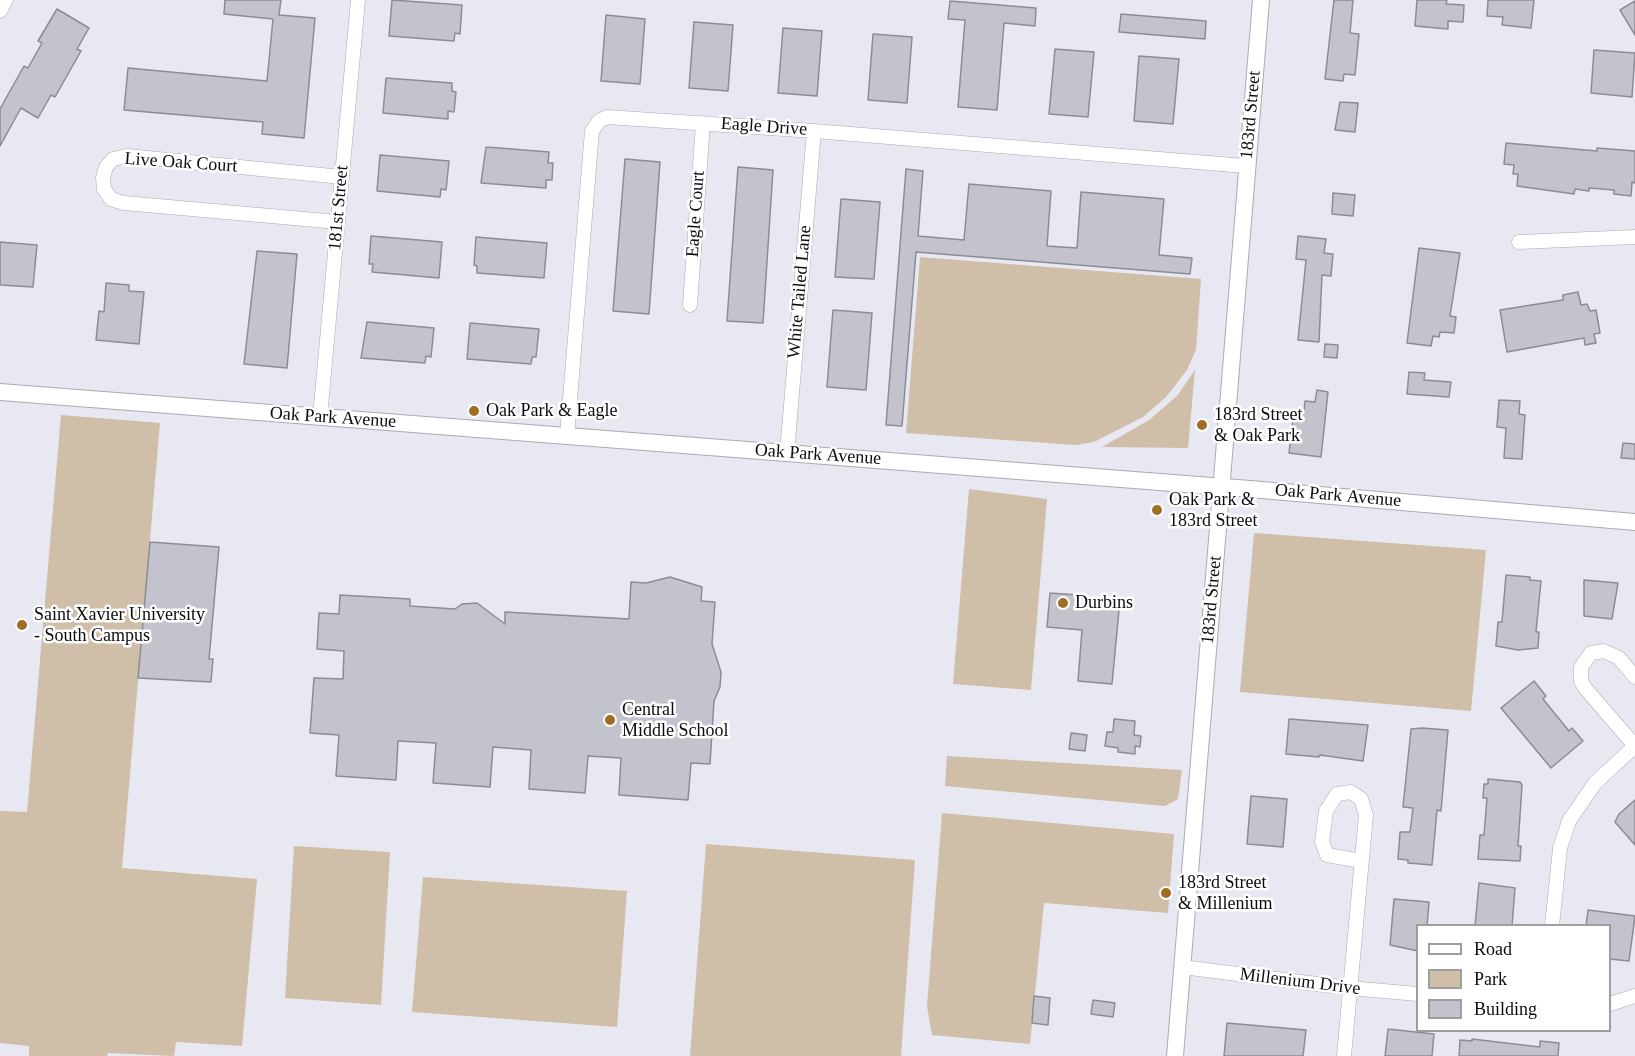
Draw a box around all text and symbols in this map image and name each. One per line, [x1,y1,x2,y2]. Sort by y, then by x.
street label: 183rd Street [1236,70,1266,160]
street label: Eagle Drive [720,113,808,141]
street label: Live Oak Court [124,148,238,178]
street label: 181st Street [325,164,353,252]
street label: Eagle Court [682,170,710,258]
street label: White Tailed Lane [783,224,817,360]
place label: Oak Park & Eagle [486,400,617,422]
street label: Oak Park Avenue [269,403,397,433]
marker: Oak Park & Eagle [467,404,481,418]
place label: 183rd Street & Oak Park [1214,404,1302,446]
marker: 183rd Street & Oak Park [1195,418,1209,432]
street label: Oak Park Avenue [754,440,882,470]
street label: Oak Park Avenue [1274,480,1402,512]
place label: Oak Park & 183rd Street [1169,489,1257,532]
marker: Oak Park & 183rd Street [1150,503,1164,517]
street label: 183rd Street [1197,555,1227,645]
place label: Durbins [1075,592,1133,614]
marker: Durbins [1056,596,1070,610]
place label: Saint Xavier University - South Campus [34,604,205,646]
marker: Saint Xavier University - South Campus [15,618,29,632]
place label: Central Middle School [622,699,728,742]
marker: Central Middle School [603,713,617,727]
place label: 183rd Street & Millenium [1178,872,1272,914]
marker: 183rd Street & Millenium [1159,886,1173,900]
legend [1416,924,1611,1032]
text: Road [1474,939,1512,959]
street label: Millenium Drive [1238,964,1362,1000]
text: Park [1474,969,1507,989]
text: Building [1474,999,1537,1019]

